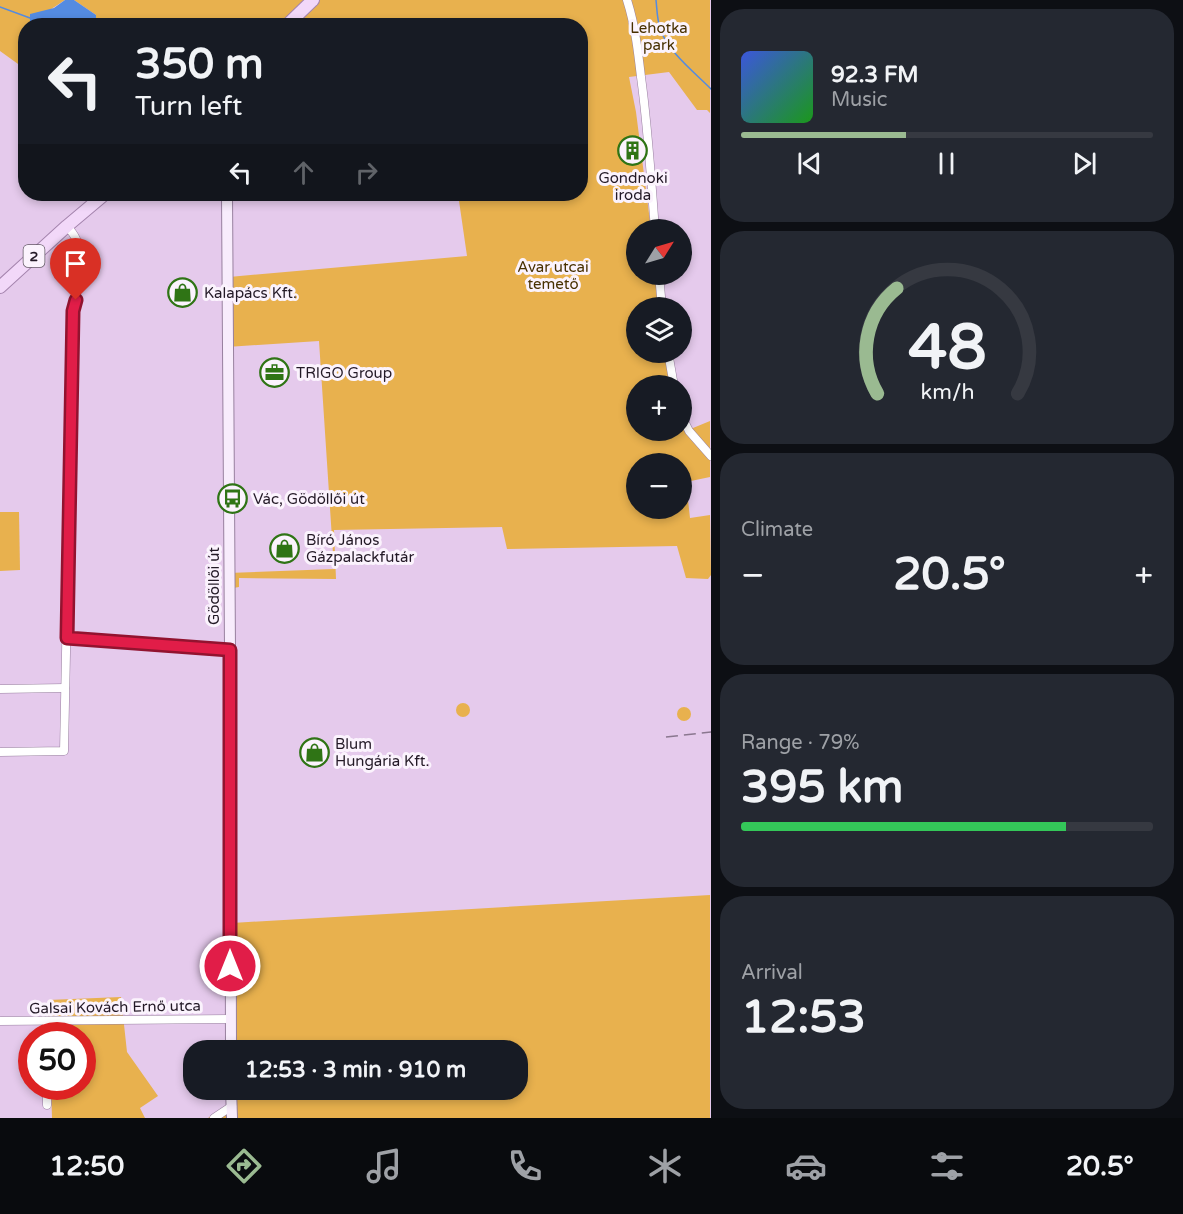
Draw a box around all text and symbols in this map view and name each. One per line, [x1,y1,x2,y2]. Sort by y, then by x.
park label: Lehotka park [630,19,688,54]
text: 350 m [135,39,264,90]
icon: left [36,42,114,120]
text: 92.3 FM [831,62,919,88]
text: Music [831,88,887,112]
text: Turn left [135,90,242,123]
building icon: Gondnoki iroda [617,135,649,167]
icon: previous [793,147,826,180]
icon: pause [930,147,963,180]
icon: next [1068,147,1101,180]
icon: left [224,156,257,189]
icon: ahead [287,156,320,189]
icon: right [350,156,383,189]
place label: Gondnoki iroda [598,169,668,204]
north arrow [626,219,692,285]
map controls [626,219,692,519]
pin [50,238,101,300]
road number: 2 [24,245,44,267]
icon: arrive [59,247,92,280]
park label: Avar utcai temető [517,258,589,293]
shop icon: Kalapács Kft. [167,277,199,309]
place label: Kalapács Kft. [204,284,297,302]
button: layers [626,297,692,363]
text: 48 [908,311,986,386]
office icon: TRIGO Group [259,357,291,389]
place label: TRIGO Group [296,364,392,382]
button: + [626,375,692,441]
text: km/h [920,380,974,406]
button: − [626,453,692,519]
bus stop icon: Vác, Gödöllői út [216,483,248,515]
place label: Vác, Gödöllői út [253,490,365,508]
text: Climate [741,518,813,542]
place label: Bíró János Gázpalackfutár [306,531,415,566]
shop icon: Bíró János Gázpalackfutár [269,533,301,565]
street label: Gödöllői út [205,547,223,625]
text: 20.5° [893,548,1006,602]
text: − [741,556,765,595]
text: + [1134,556,1153,595]
text: Range · 79% [741,731,860,755]
place label: Blum Hungária Kft. [335,735,429,770]
shop icon: Blum Hungária Kft. [298,737,330,769]
text: 395 km [741,761,903,815]
position arrow [198,934,262,998]
text: Arrival [741,961,803,985]
text: 12:53 [741,991,866,1045]
street label: Galsai Kovách Ernő utca [29,997,201,1017]
speed limit sign: 50 [18,1022,96,1100]
text: 12:53 · 3 min · 910 m [245,1057,466,1083]
icon: directions [223,1145,265,1187]
icon: music [363,1145,405,1187]
icon: phone [504,1145,546,1187]
icon: climate [644,1145,686,1187]
icon: car [785,1145,827,1187]
icon: filters [926,1145,968,1187]
text: 12:50 [49,1150,124,1183]
text: 20.5° [1066,1150,1134,1183]

